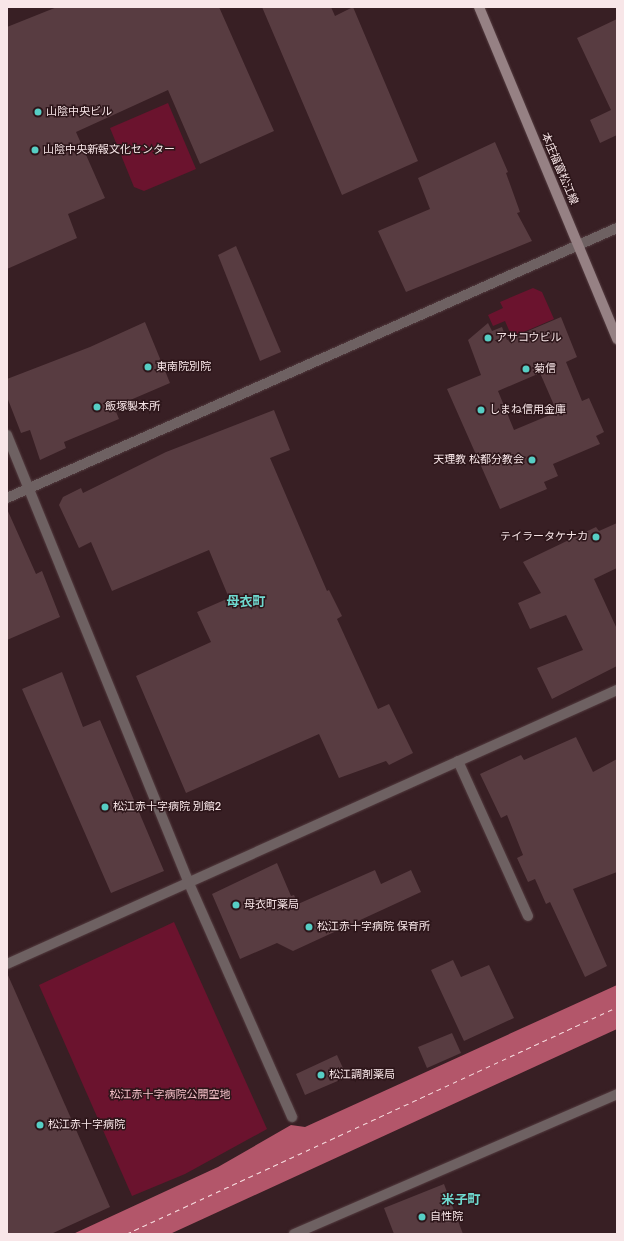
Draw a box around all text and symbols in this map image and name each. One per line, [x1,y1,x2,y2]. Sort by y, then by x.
place label: 山陰中央ビル [46,105,112,119]
marker: 山陰中央ビル [33,107,43,117]
street label: 本庄福富松江線 [538,131,580,207]
place label: 山陰中央新報文化センター [43,143,175,157]
marker: 山陰中央新報文化センター [30,145,40,155]
place label: アサコウビル [496,331,562,345]
marker: アサコウビル [483,333,493,343]
place label: 東南院別院 [156,360,211,374]
marker: 東南院別院 [143,362,153,372]
place label: 菊信 [534,362,556,376]
marker: 菊信 [521,364,531,374]
place label: 飯塚製本所 [105,400,160,414]
marker: 飯塚製本所 [92,402,102,412]
place label: しまね信用金庫 [489,403,566,417]
marker: しまね信用金庫 [476,405,486,415]
place label: 天理教 松都分教会 [433,453,524,467]
marker: 天理教 松都分教会 [527,455,537,465]
place label: テイラータケナカ [500,530,588,544]
marker: テイラータケナカ [591,532,601,542]
district label: 母衣町 [227,594,265,610]
place label: 松江赤十字病院 別館2 [113,800,221,814]
marker: 松江赤十字病院 別館2 [100,802,110,812]
place label: 母衣町薬局 [244,898,299,912]
marker: 母衣町薬局 [231,900,241,910]
place label: 松江赤十字病院 保育所 [317,920,430,934]
marker: 松江赤十字病院 保育所 [304,922,314,932]
place label: 松江調剤薬局 [329,1068,395,1082]
marker: 松江調剤薬局 [316,1070,326,1080]
park label: 松江赤十字病院公開空地 [110,1088,230,1102]
place label: 松江赤十字病院 [48,1118,125,1132]
marker: 松江赤十字病院 [35,1120,45,1130]
district label: 米子町 [442,1192,480,1208]
place label: 自性院 [430,1210,463,1224]
marker: 自性院 [417,1212,427,1222]

